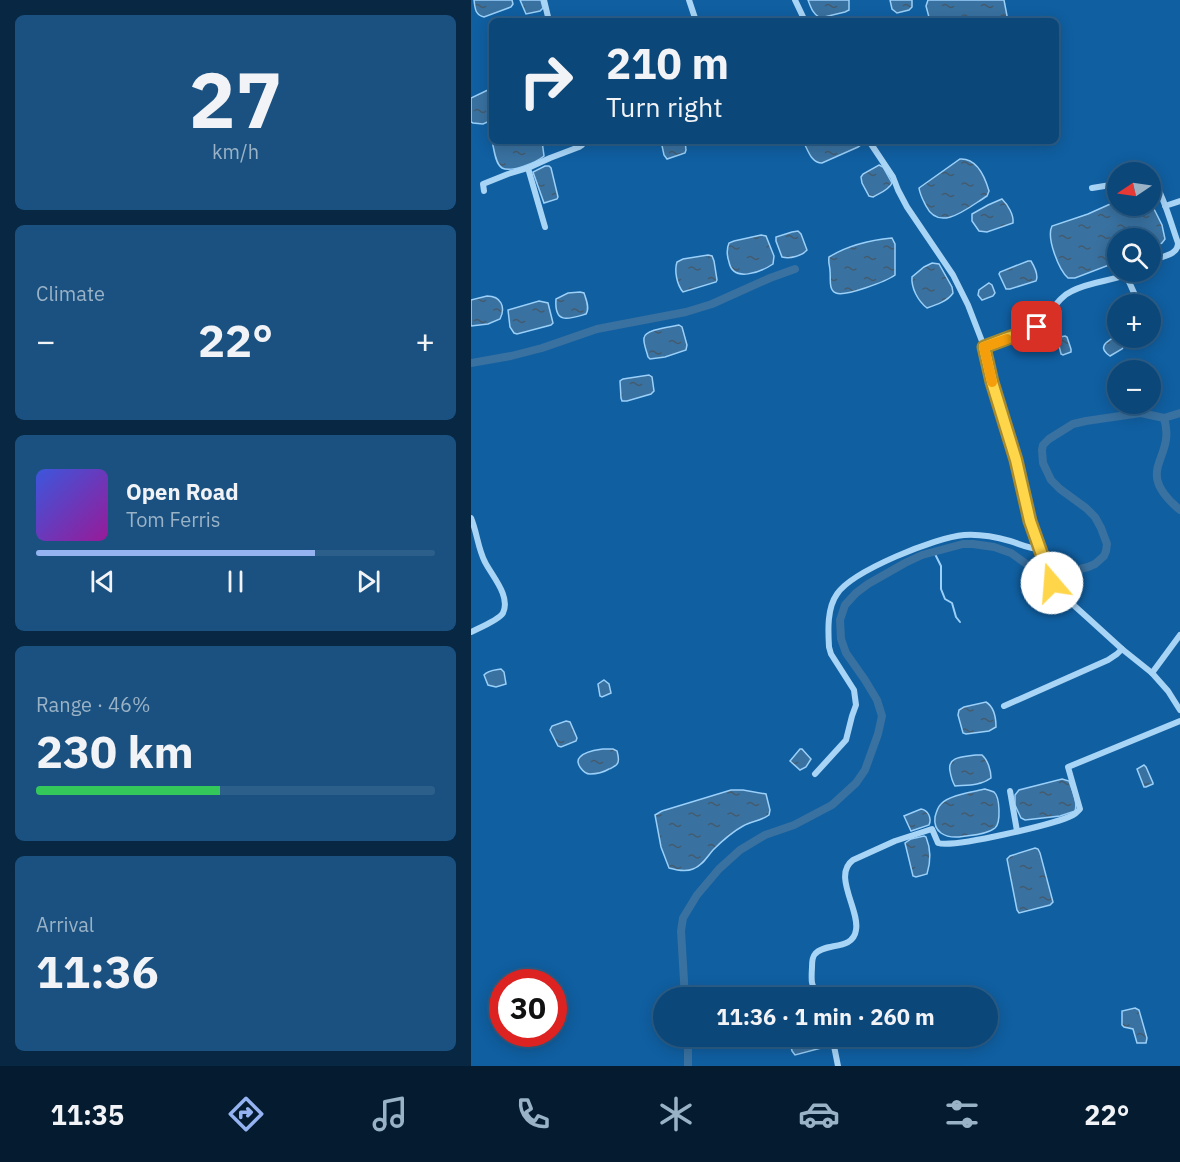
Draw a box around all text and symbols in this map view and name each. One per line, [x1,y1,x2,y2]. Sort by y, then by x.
text: 210 m [606,36,729,91]
icon: right [507,42,585,120]
text: 27 [189,48,282,149]
text: Turn right [606,89,723,124]
text: km/h [212,138,259,165]
north arrow [1107,162,1161,216]
map controls [1107,162,1161,414]
button: search [1107,228,1161,282]
text: Climate [36,280,105,307]
button: + [1107,294,1161,348]
pin [1011,301,1062,352]
icon: arrive [1020,310,1053,343]
text: 22° [198,311,273,369]
text: − [36,319,56,362]
text: + [415,319,435,362]
button: − [1107,360,1161,414]
text: Open Road [126,477,239,506]
text: Tom Ferris [126,506,221,533]
position arrow [1020,551,1084,615]
icon: previous [86,565,119,598]
icon: pause [219,565,252,598]
icon: next [352,565,385,598]
text: Range · 46% [36,691,151,718]
text: 230 km [36,722,194,780]
text: Arrival [36,911,94,938]
text: 11:36 [36,942,159,1000]
speed limit sign: 30 [489,969,567,1047]
text: 11:36 · 1 min · 260 m [716,1002,935,1031]
icon: directions [225,1093,267,1135]
icon: music [369,1093,411,1135]
icon: phone [512,1093,554,1135]
icon: climate [655,1093,697,1135]
icon: car [798,1093,840,1135]
icon: filters [941,1093,983,1135]
text: 11:35 [51,1097,124,1132]
text: 22° [1084,1097,1129,1132]

